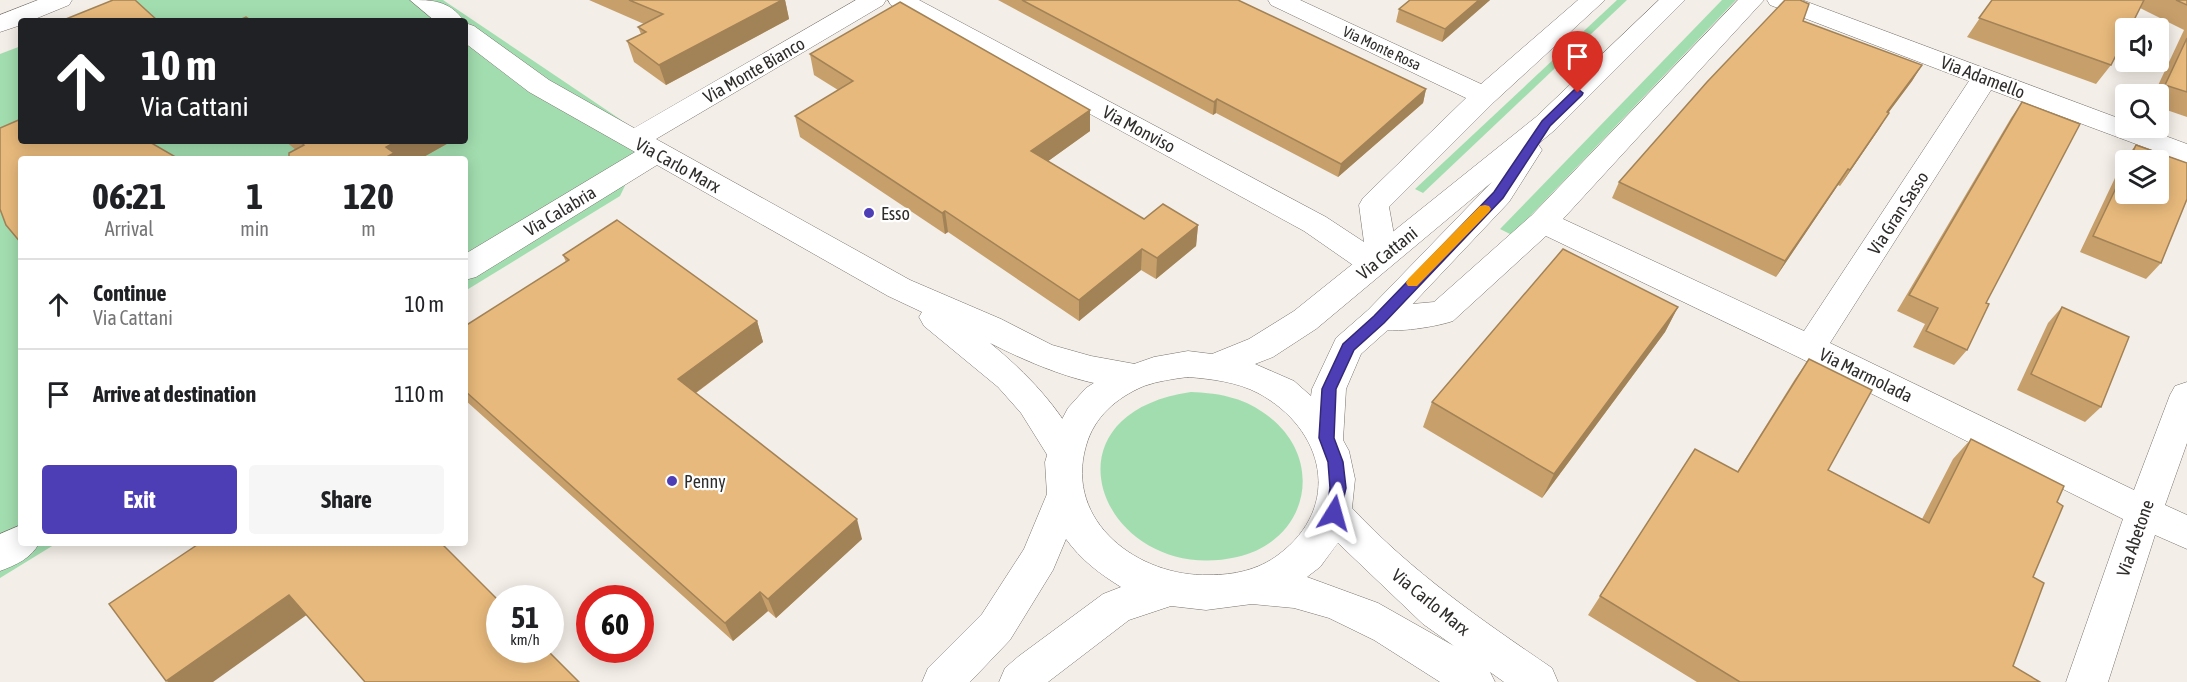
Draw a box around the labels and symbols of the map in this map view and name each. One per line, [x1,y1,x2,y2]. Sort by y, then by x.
street label: Via Monte Rosa [1340,23,1424,73]
pin [1552,31,1603,93]
street label: Via Monte Bianco [700,33,808,107]
street label: Via Adamello [1938,51,2028,103]
street label: Via Monviso [1099,101,1179,157]
street label: Via Carlo Marx [632,133,724,197]
street label: Via Gran Sasso [1863,167,1933,259]
street label: Via Calabria [520,181,600,241]
place label: Esso [881,203,910,224]
marker: Esso [862,206,876,220]
street label: Via Cattani [1352,222,1422,284]
street label: Via Marmolada [1816,343,1916,407]
place label: Penny [684,471,726,492]
marker: Penny [665,474,679,488]
position arrow [1302,481,1366,545]
street label: Via Abetone [2112,497,2158,579]
street label: Via Carlo Marx [1388,564,1474,640]
speed limit sign: 60 [576,585,654,663]

